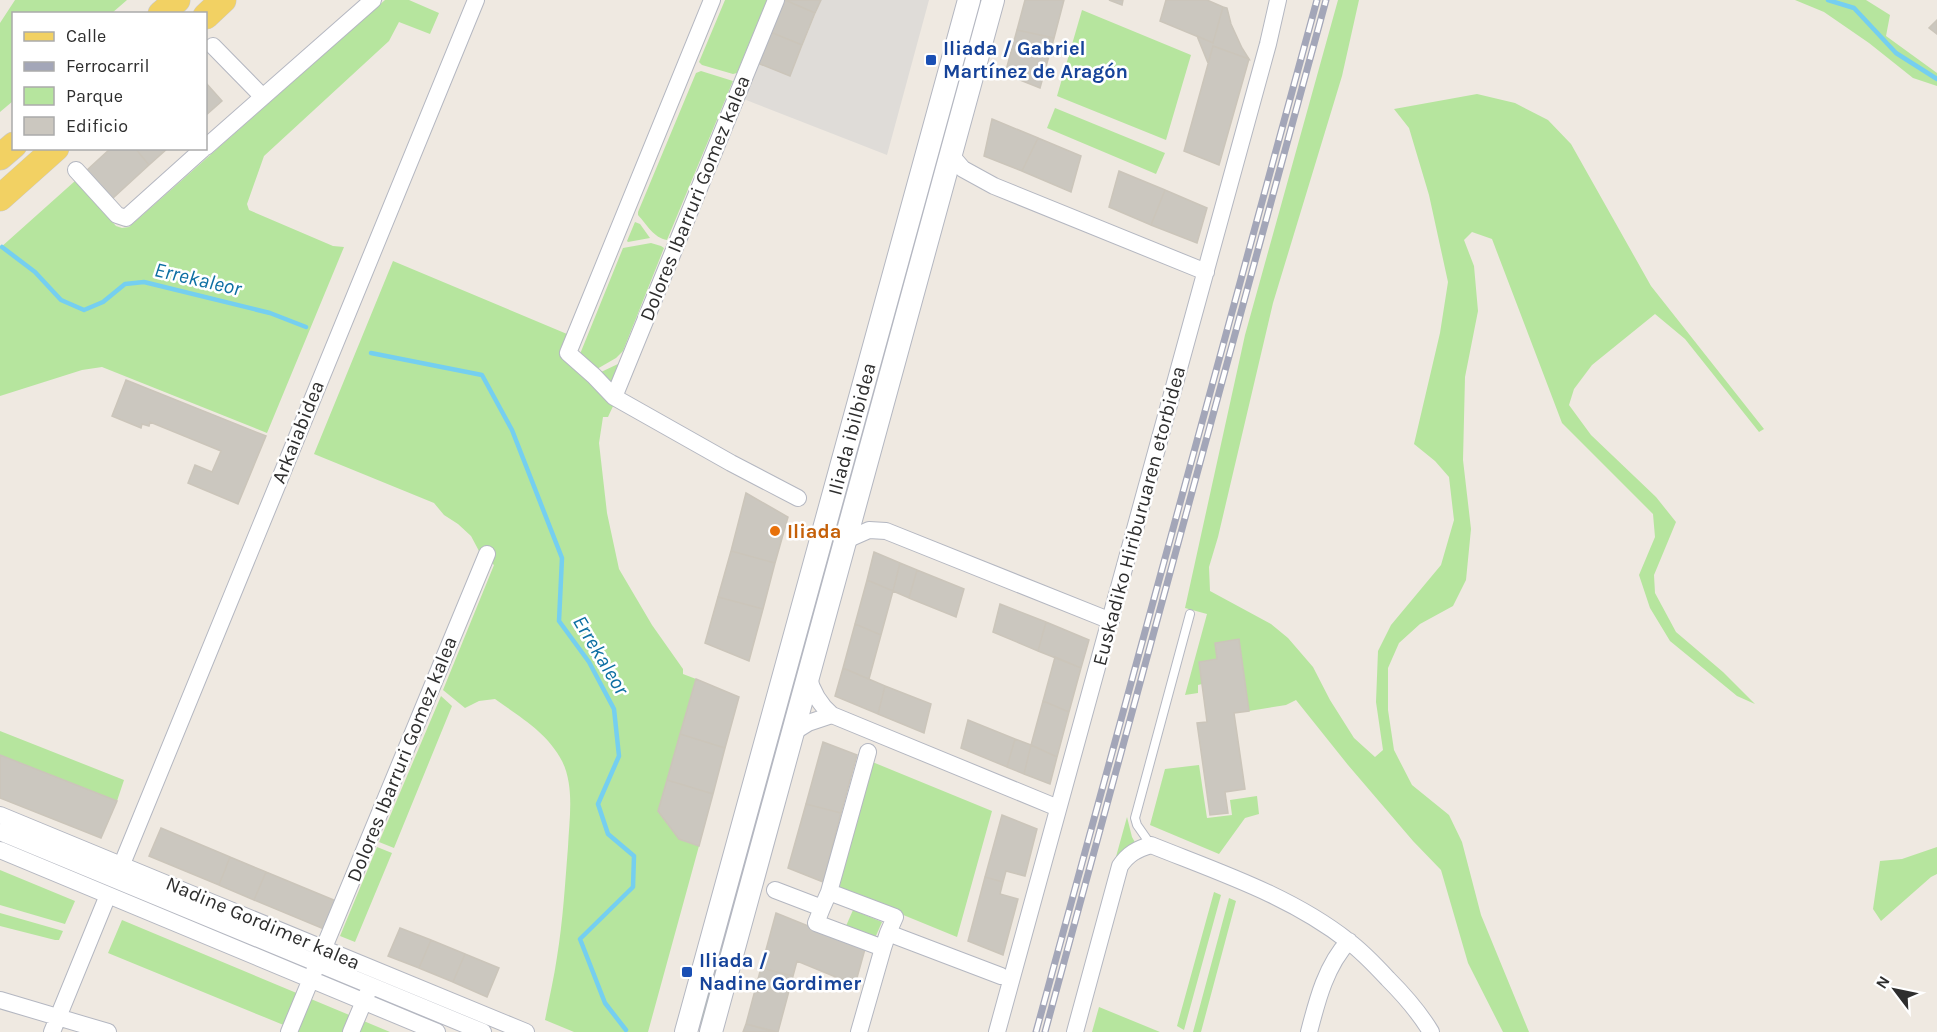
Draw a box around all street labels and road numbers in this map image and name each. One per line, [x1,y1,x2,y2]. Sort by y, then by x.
street label: Dolores Ibarruri Gomez kalea [635,72,755,324]
street label: Iliada ibilbidea [823,360,881,498]
street label: Euskadiko Hiriburuaren etorbidea [1088,364,1190,668]
street label: Arkaiabidea [267,377,329,487]
street label: Dolores Ibarruri Gomez kalea [342,633,462,885]
street label: Nadine Gordimer kalea [163,872,363,974]

